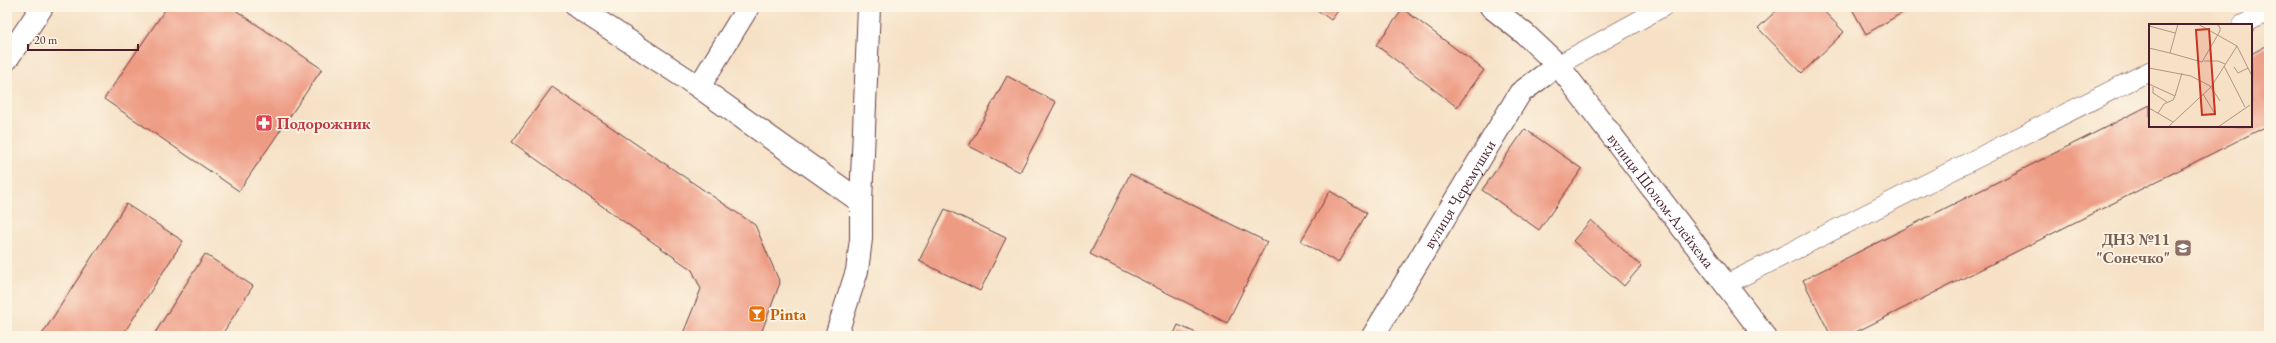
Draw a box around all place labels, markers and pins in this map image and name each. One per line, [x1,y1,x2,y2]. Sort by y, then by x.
pharmacy icon: Подорожник [254,113,274,133]
place label: Подорожник [277,113,371,134]
place label: ДНЗ №11 "Сонечко" [2096,229,2170,268]
school or university icon: ДНЗ №11 "Сонечко" [2173,238,2193,258]
bar icon: Pinta [747,304,767,324]
place label: Pinta [770,304,807,325]

